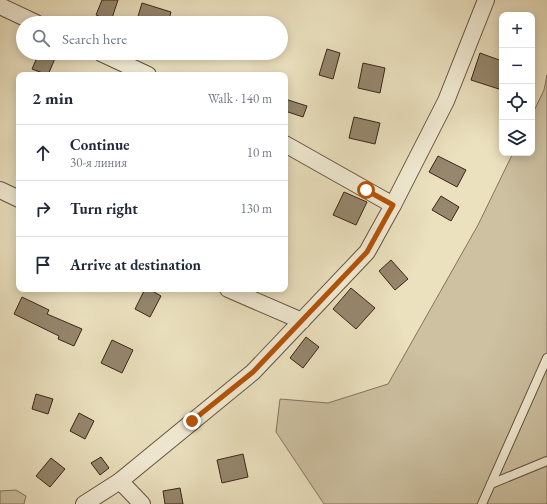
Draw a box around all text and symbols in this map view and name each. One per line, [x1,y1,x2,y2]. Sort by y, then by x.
map controls [499,12,535,156]
button: + [499,12,535,48]
search box [16,16,288,60]
icon: search [30,27,52,49]
text: Search here [62,29,127,48]
button: − [499,48,535,84]
button: locate [499,84,535,120]
text: 2 min [32,87,73,109]
text: Walk · 140 m [208,90,272,107]
button: layers [499,120,535,156]
text: Continue [70,135,130,154]
icon: ahead [32,142,54,164]
text: 10 m [247,144,272,161]
text: 30-я линия [70,154,127,171]
route start [357,181,375,199]
icon: right [32,198,54,220]
text: Turn right [70,199,138,218]
text: 130 m [241,200,272,217]
icon: arrive [32,254,54,276]
text: Arrive at destination [70,255,201,274]
route end [183,412,201,430]

